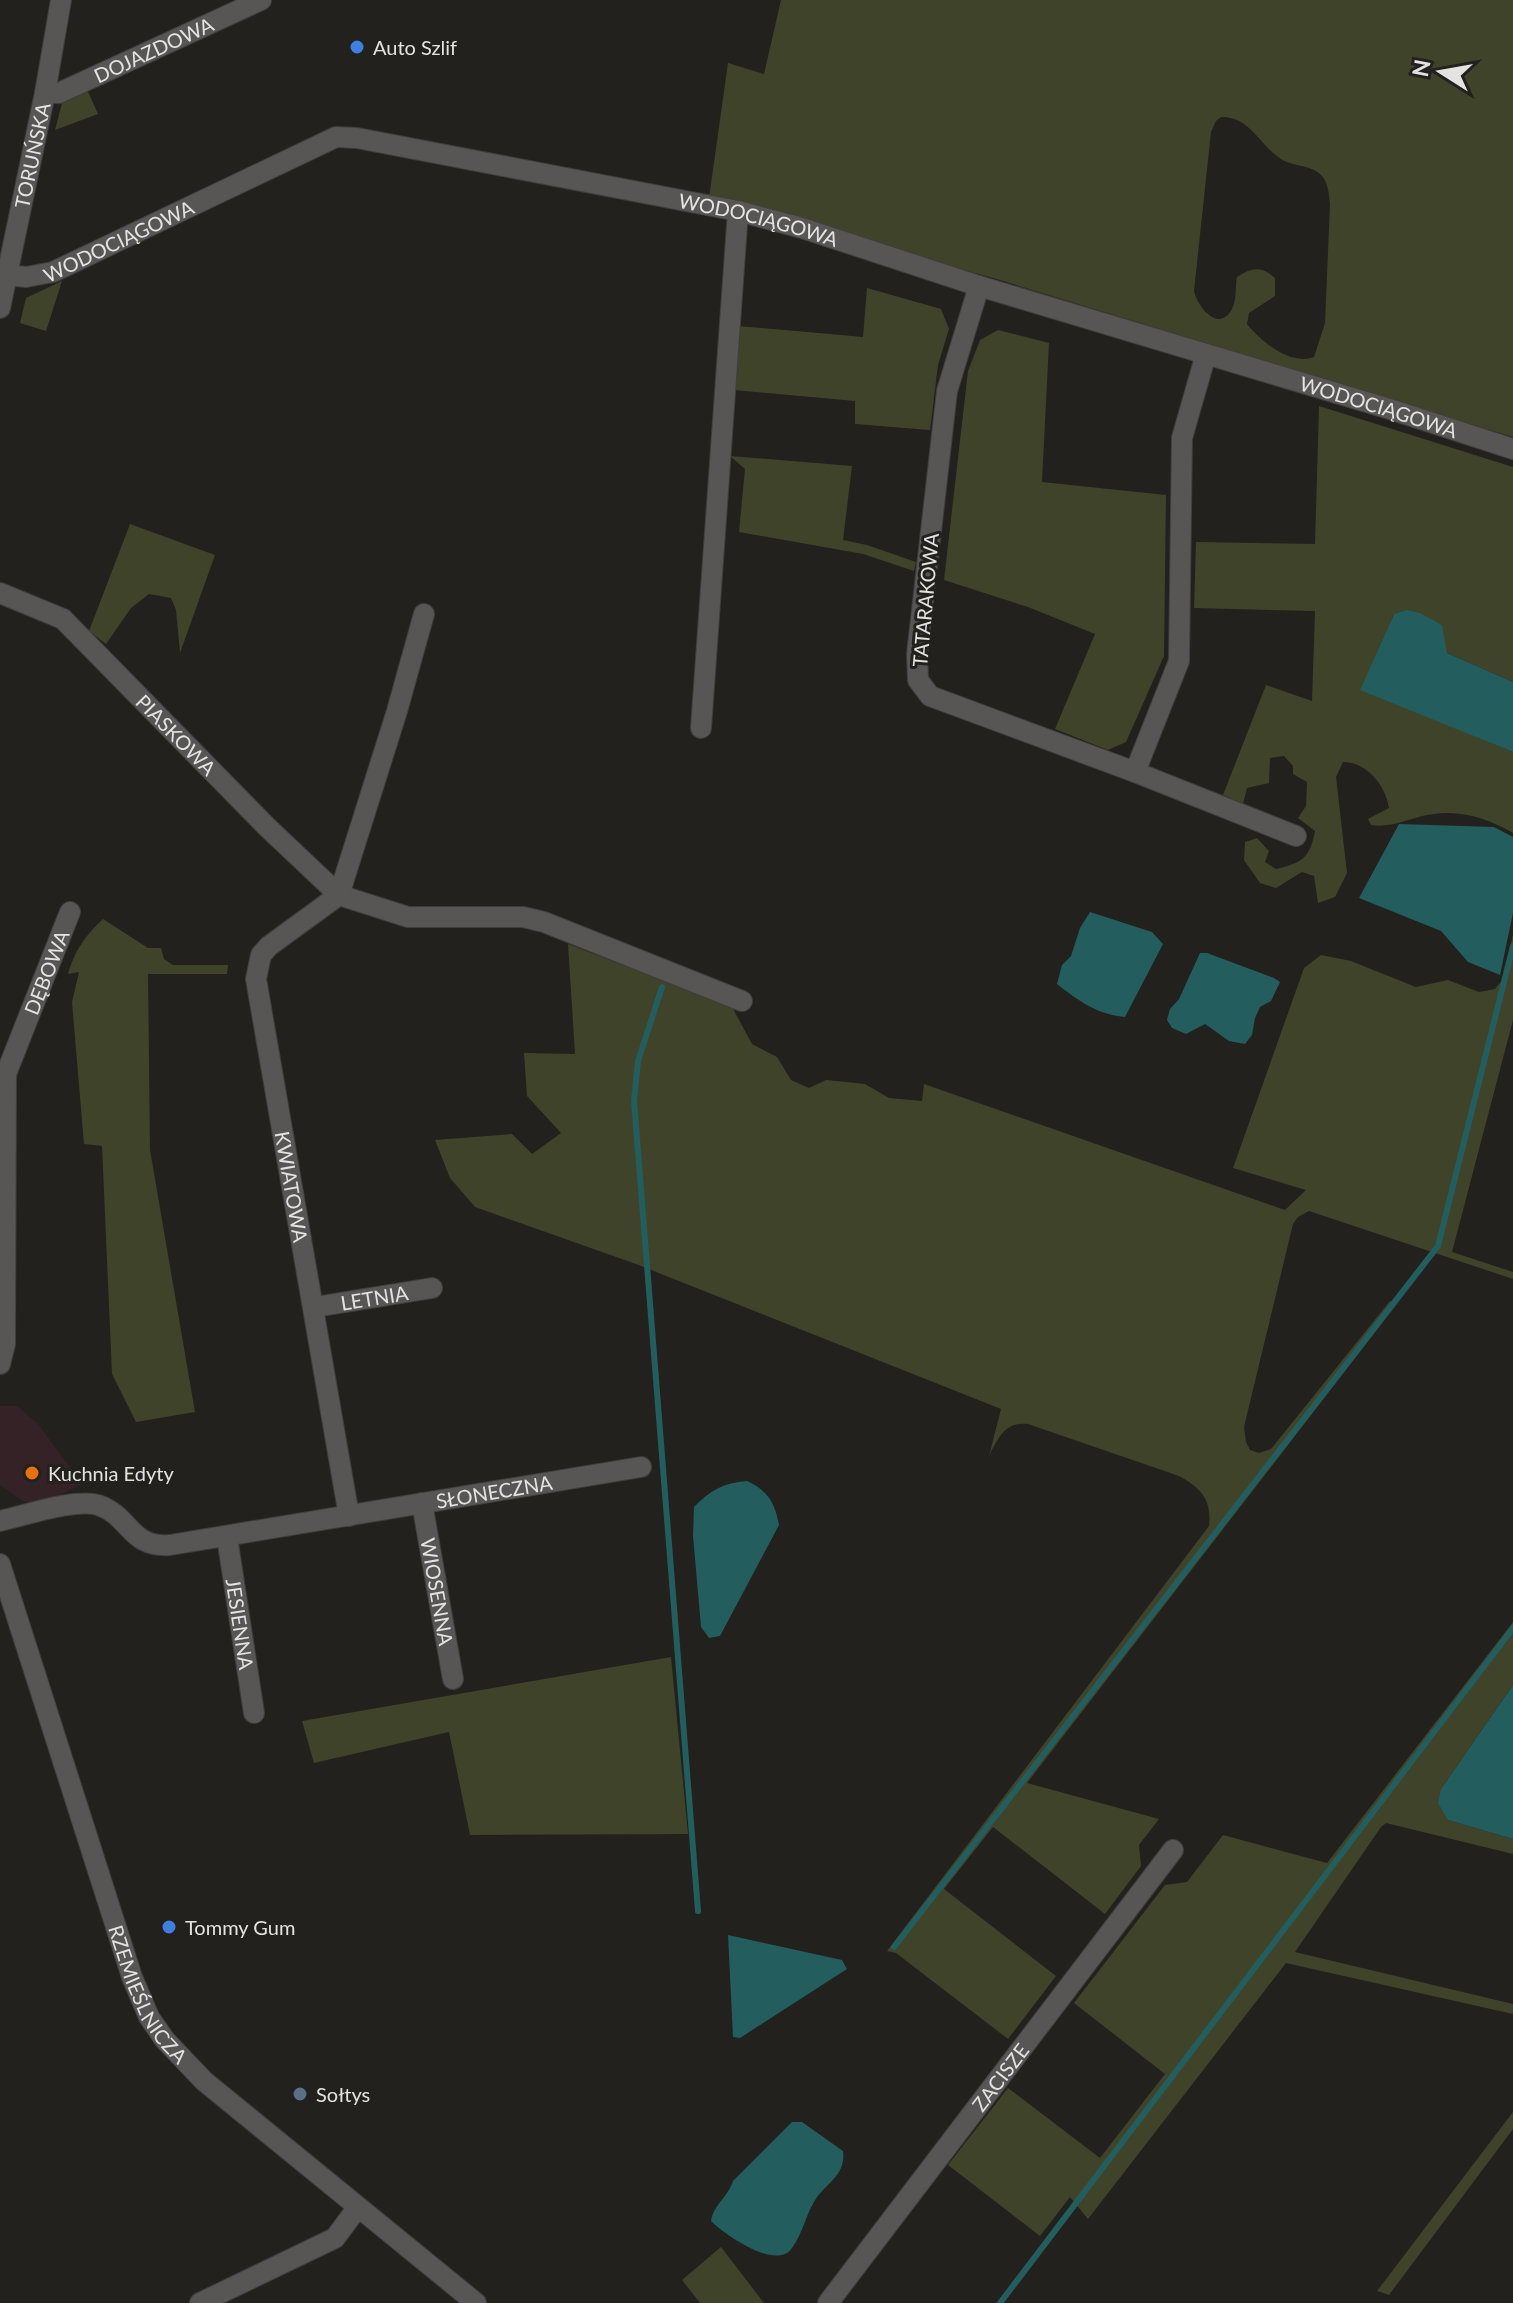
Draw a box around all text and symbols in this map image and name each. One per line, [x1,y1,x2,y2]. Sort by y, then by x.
street label: DOJAZDOWA [90,11,217,87]
north arrow [1401,32,1481,112]
place label: Auto Szlif [373,35,457,59]
marker: Auto Szlif [348,38,366,56]
text: N [1406,57,1436,79]
street label: TORUŃSKA [9,100,55,210]
street label: WODOCIĄGOWA [677,188,842,251]
street label: WODOCIĄGOWA [39,195,198,287]
street label: WODOCIĄGOWA [1297,371,1461,442]
street label: TATARAKOWA [907,532,943,668]
street label: PIASKOWA [131,689,221,780]
street label: DĘBOWA [19,926,74,1018]
street label: KWIATOWA [271,1129,313,1244]
street label: LETNIA [339,1280,410,1315]
place label: Kuchnia Edyty [48,1461,174,1485]
marker: Kuchnia Edyty [23,1464,41,1482]
street label: SŁONECZNA [434,1470,554,1513]
street label: WIOSENNA [416,1536,459,1648]
street label: JESIENNA [221,1577,259,1672]
place label: Tommy Gum [185,1915,295,1939]
marker: Tommy Gum [160,1918,178,1936]
street label: RZEMIEŚLNICZA [104,1922,193,2068]
street label: ZACISZE [967,2038,1033,2116]
place label: Sołtys [316,2082,370,2106]
marker: Sołtys [291,2085,309,2103]

